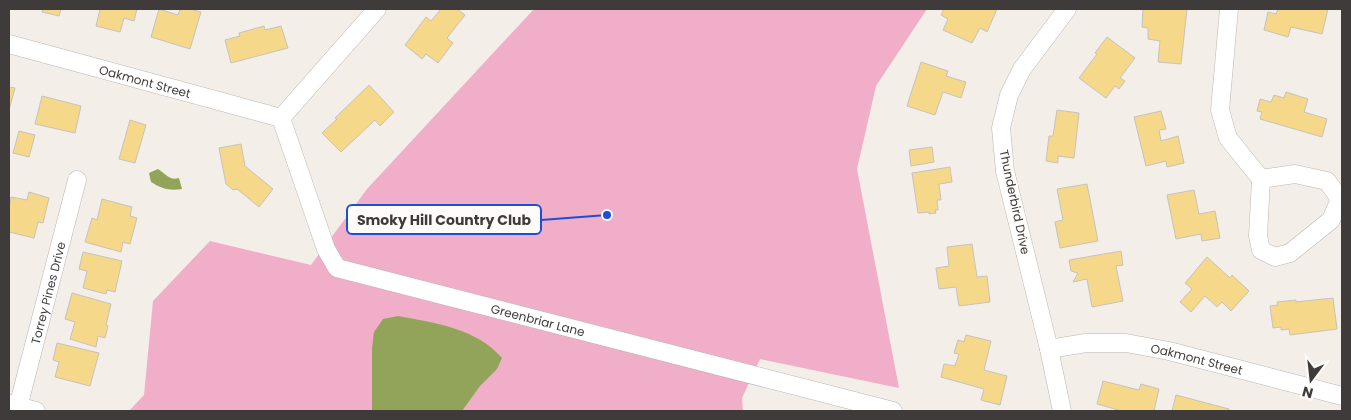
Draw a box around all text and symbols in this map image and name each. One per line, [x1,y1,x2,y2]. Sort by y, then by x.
street label: Oakmont Street [97,60,193,102]
street label: Thunderbird Drive [996,148,1034,256]
callout: Smoky Hill Country Club [347,205,541,234]
text: Smoky Hill Country Club [357,210,532,230]
street label: Torrey Pines Drive [26,240,69,346]
street label: Greenbriar Lane [489,299,587,340]
street label: Oakmont Street [1149,339,1245,378]
north arrow [1286,355,1336,405]
text: N [1300,382,1315,404]

